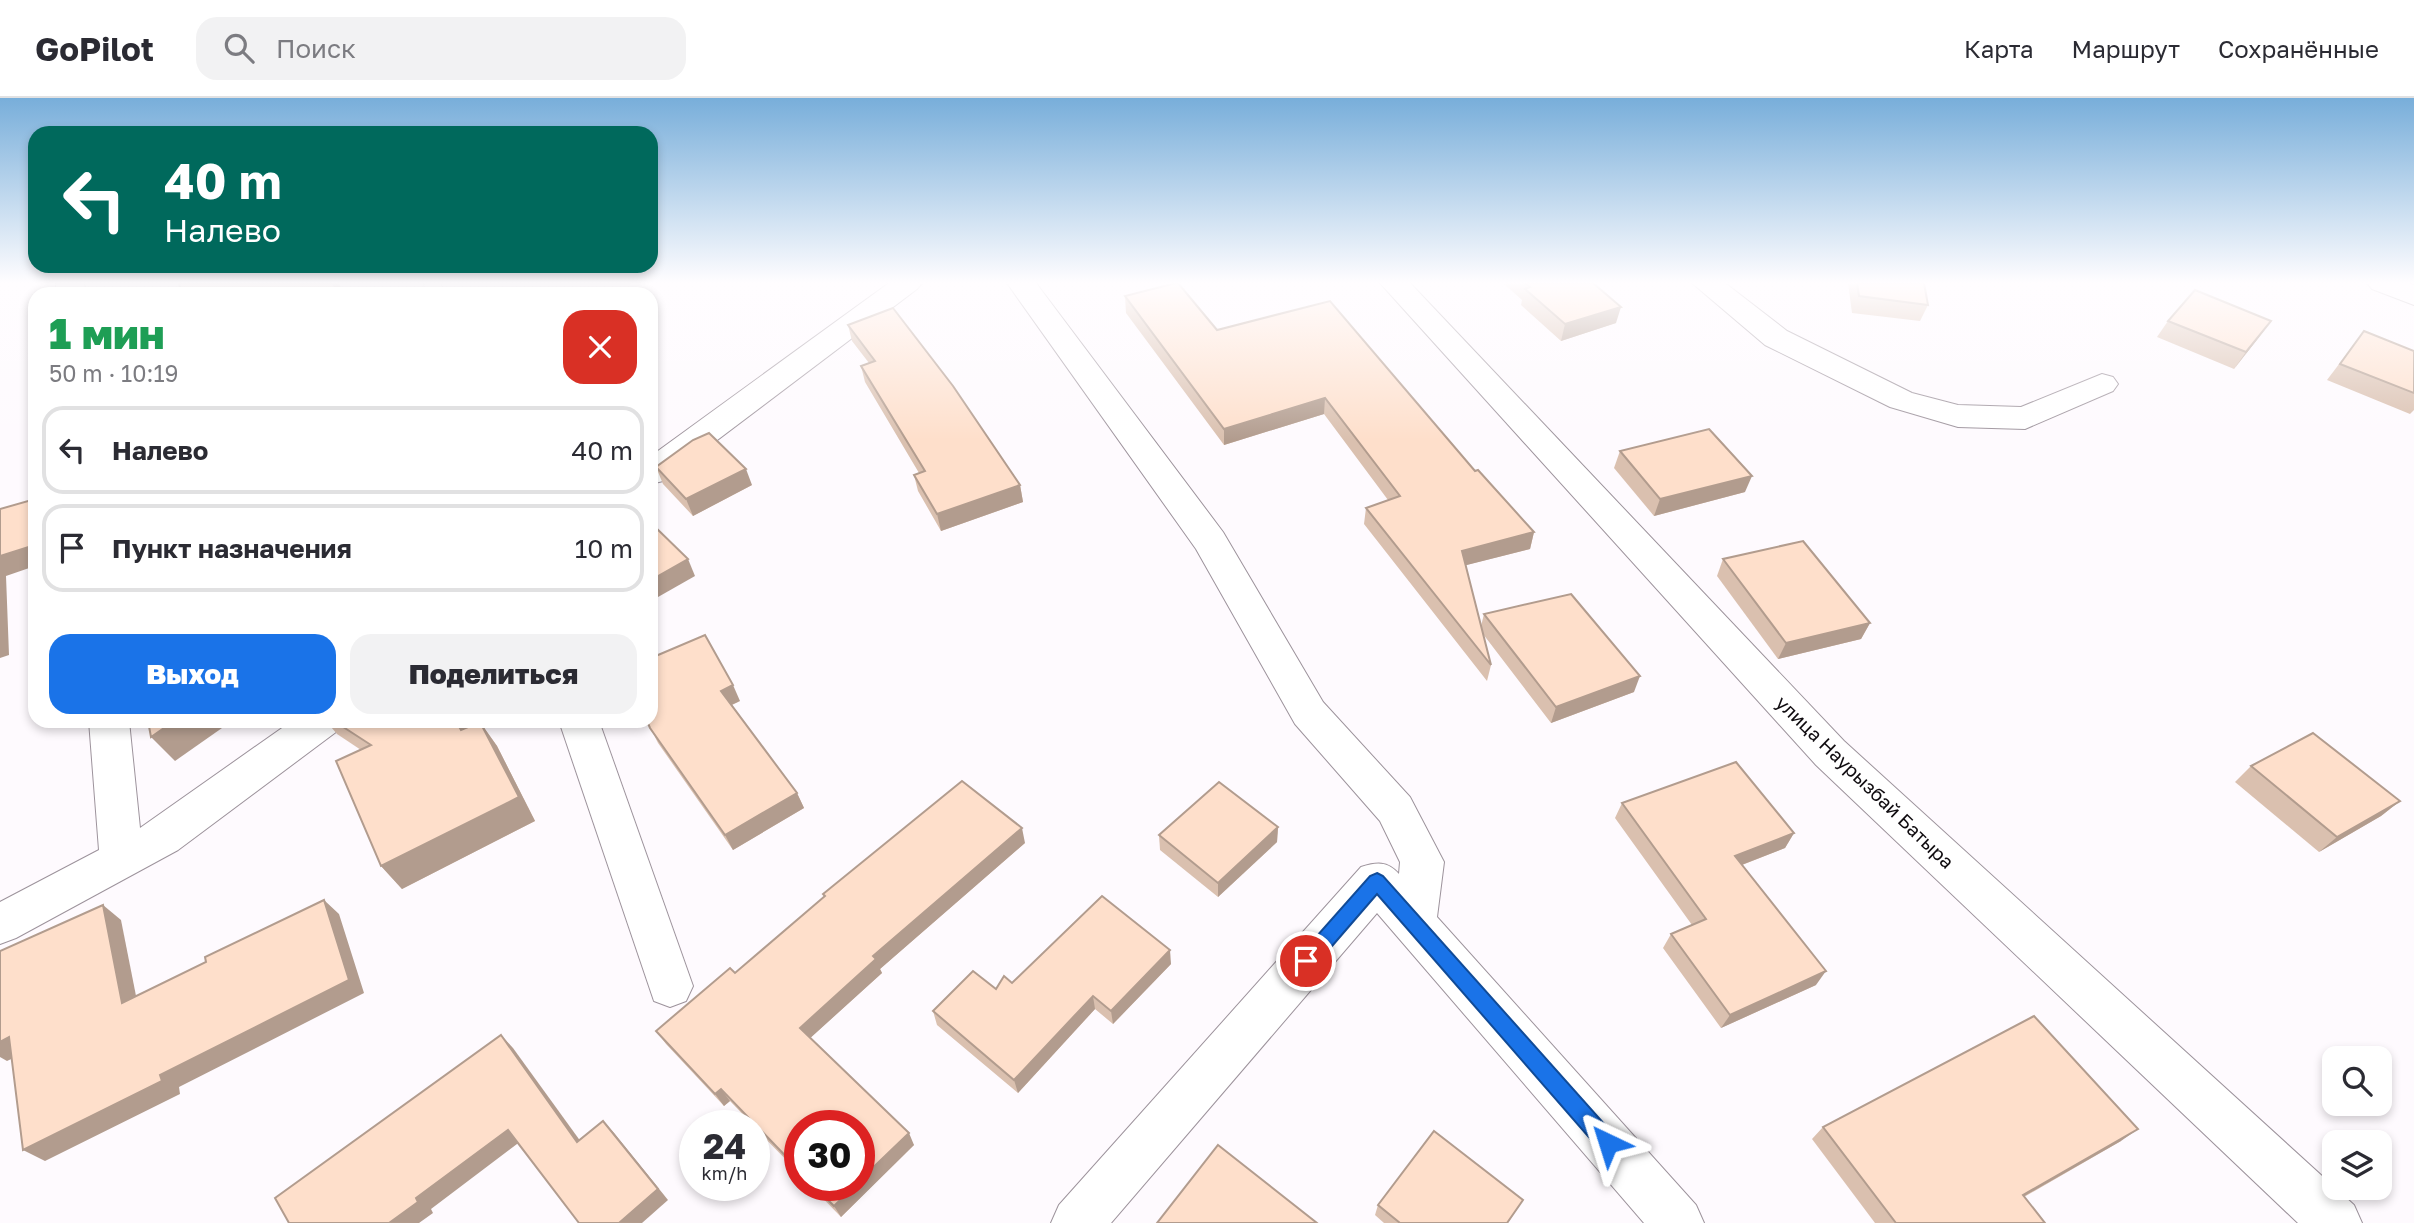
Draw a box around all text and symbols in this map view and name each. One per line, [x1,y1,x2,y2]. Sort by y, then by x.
search box [196,17,686,80]
text: GoPilot [35,29,154,68]
icon: search [220,29,258,67]
text: Поиск [276,33,356,64]
text: Карта [1964,34,2034,63]
text: Маршрут [2072,34,2180,63]
text: Сохранённые [2218,34,2379,63]
text: 40 m [164,151,282,210]
icon: left [49,154,140,245]
text: Налево [164,211,281,249]
text: 1 мин [49,308,165,358]
button: close [563,310,637,384]
text: 50 m · 10:19 [49,359,179,387]
icon: left [53,431,91,469]
text: Налево [112,435,208,466]
text: 40 m [572,435,633,466]
icon: arrive [53,529,91,567]
text: Пункт назначения [112,533,352,564]
text: 10 m [575,533,633,564]
button: Выход [49,634,336,714]
button: Поделиться [350,634,637,714]
street label: улица Наурызбай Батыра [1772,691,1959,873]
pin [1276,931,1336,991]
icon: arrive [1287,942,1325,980]
map controls [2322,1046,2392,1200]
button: search [2322,1046,2392,1116]
position arrow [1571,1106,1645,1180]
speed limit sign: 30 [784,1110,875,1201]
text: 24 [703,1125,746,1167]
button: layers [2322,1130,2392,1200]
text: km/h [702,1162,747,1184]

